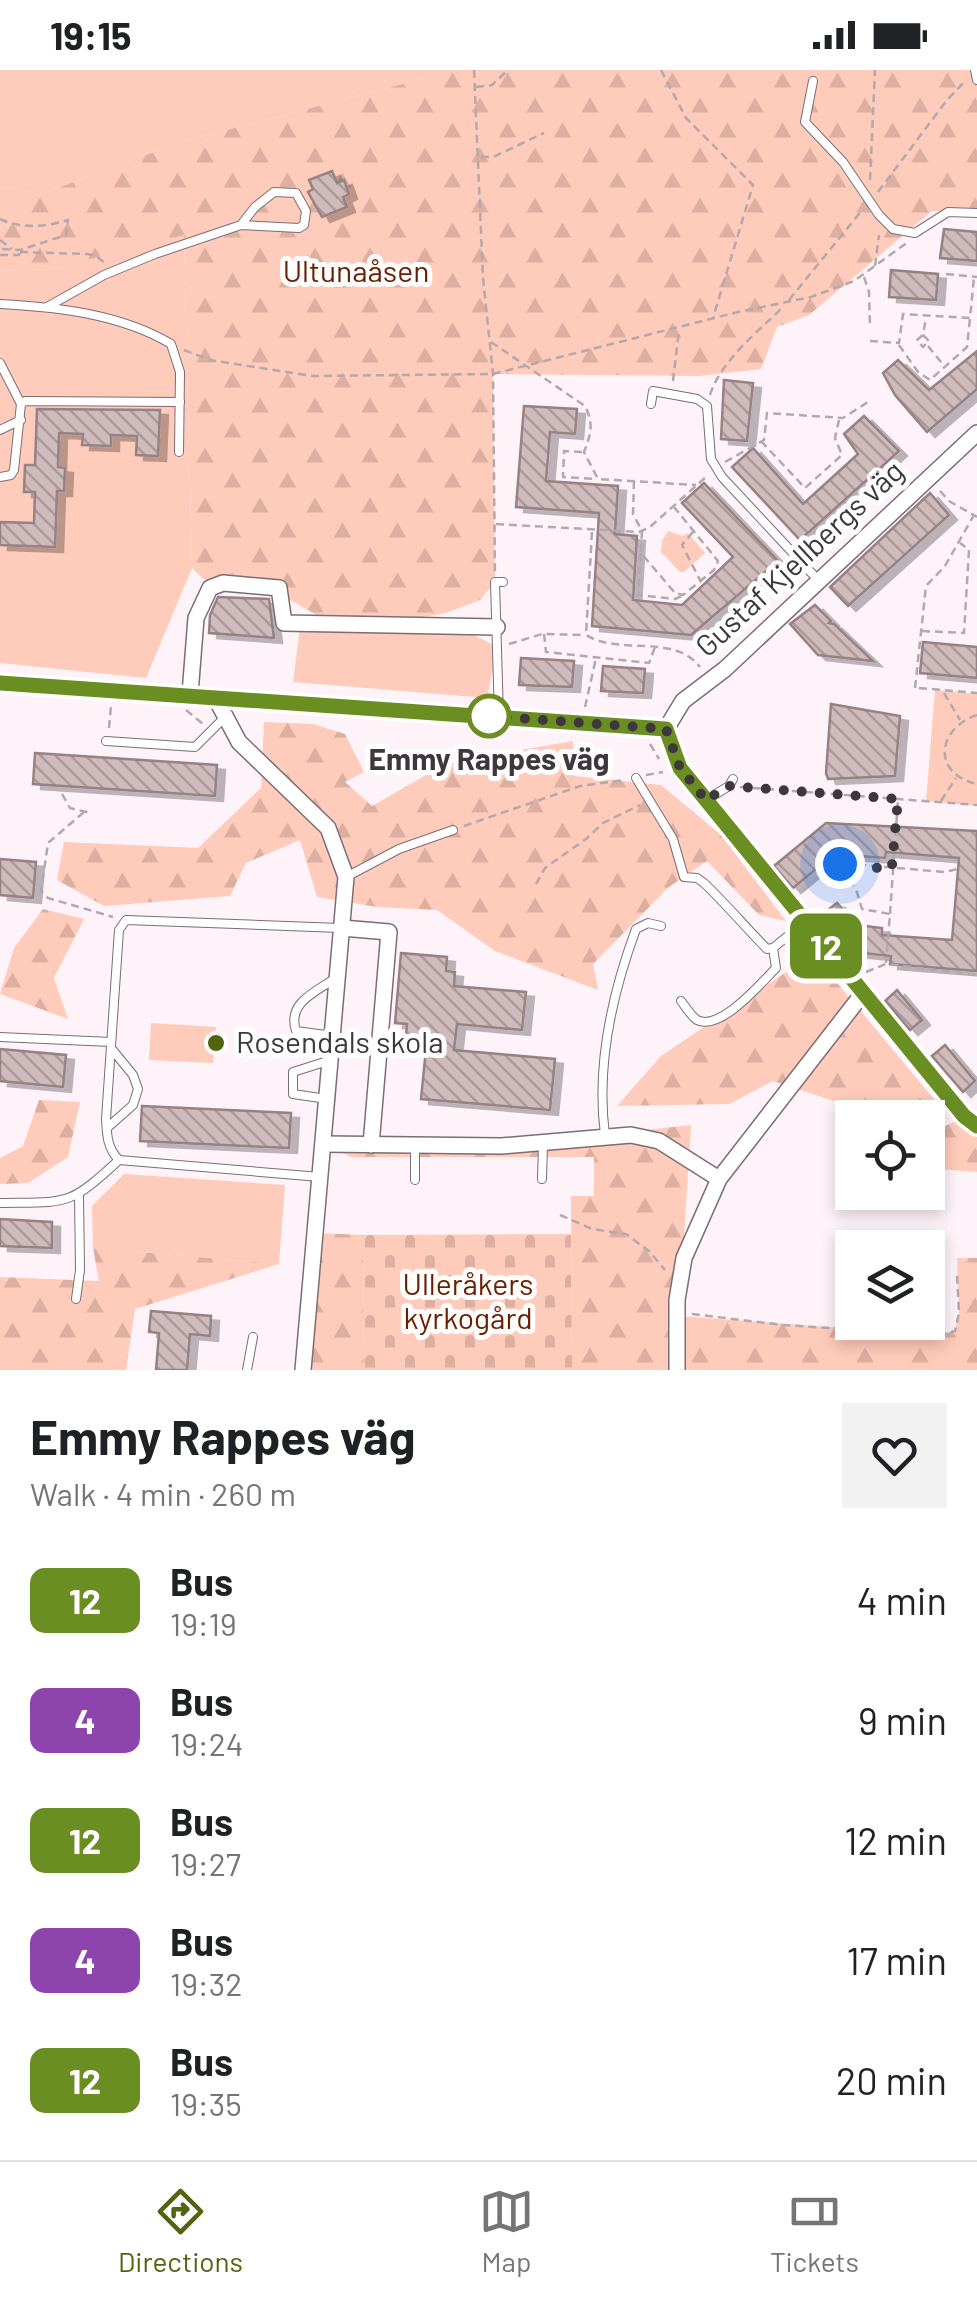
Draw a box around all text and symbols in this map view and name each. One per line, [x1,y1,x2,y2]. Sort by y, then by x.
text: 19:15 [50,12,131,58]
park label: Ultunaåsen [283,252,429,288]
street label: Gustaf Kjellbergs väg [687,452,910,663]
marker: Emmy Rappes väg [468,695,510,737]
place label: Emmy Rappes väg [369,740,609,776]
your location [815,839,865,889]
line badge: 12 [781,914,871,978]
text: 12 [810,925,842,967]
place label: Rosendals skola [236,1023,444,1059]
marker: Rosendals skola [205,1032,227,1054]
map controls [835,1100,945,1340]
button: locate [835,1100,945,1210]
button: layers [835,1230,945,1340]
park label: Ulleråkers kyrkogård [402,1265,534,1335]
button: heart [842,1403,947,1508]
text: Emmy Rappes väg [30,1407,415,1465]
text: Walk · 4 min · 260 m [30,1474,296,1512]
text: Bus [170,1558,233,1604]
text: 4 min [857,1577,947,1623]
text: 12 [69,1579,101,1621]
text: 19:19 [170,1604,237,1642]
text: Bus [170,1678,233,1724]
text: 9 min [858,1697,947,1743]
text: 4 [74,1699,96,1741]
text: 19:24 [170,1724,244,1762]
text: Bus [170,1798,233,1844]
text: 12 min [844,1817,947,1863]
text: 12 [69,1819,101,1861]
text: 19:27 [170,1844,241,1882]
text: Bus [170,1918,233,1964]
text: 17 min [847,1937,947,1983]
text: 4 [74,1939,96,1981]
text: 19:32 [170,1964,242,2002]
text: Bus [170,2038,233,2084]
text: 20 min [836,2057,947,2103]
text: 12 [69,2059,101,2101]
text: 19:35 [170,2084,242,2122]
tab: Directions [118,2184,243,2278]
tab: Map [479,2184,534,2278]
tab: Tickets [770,2184,859,2278]

